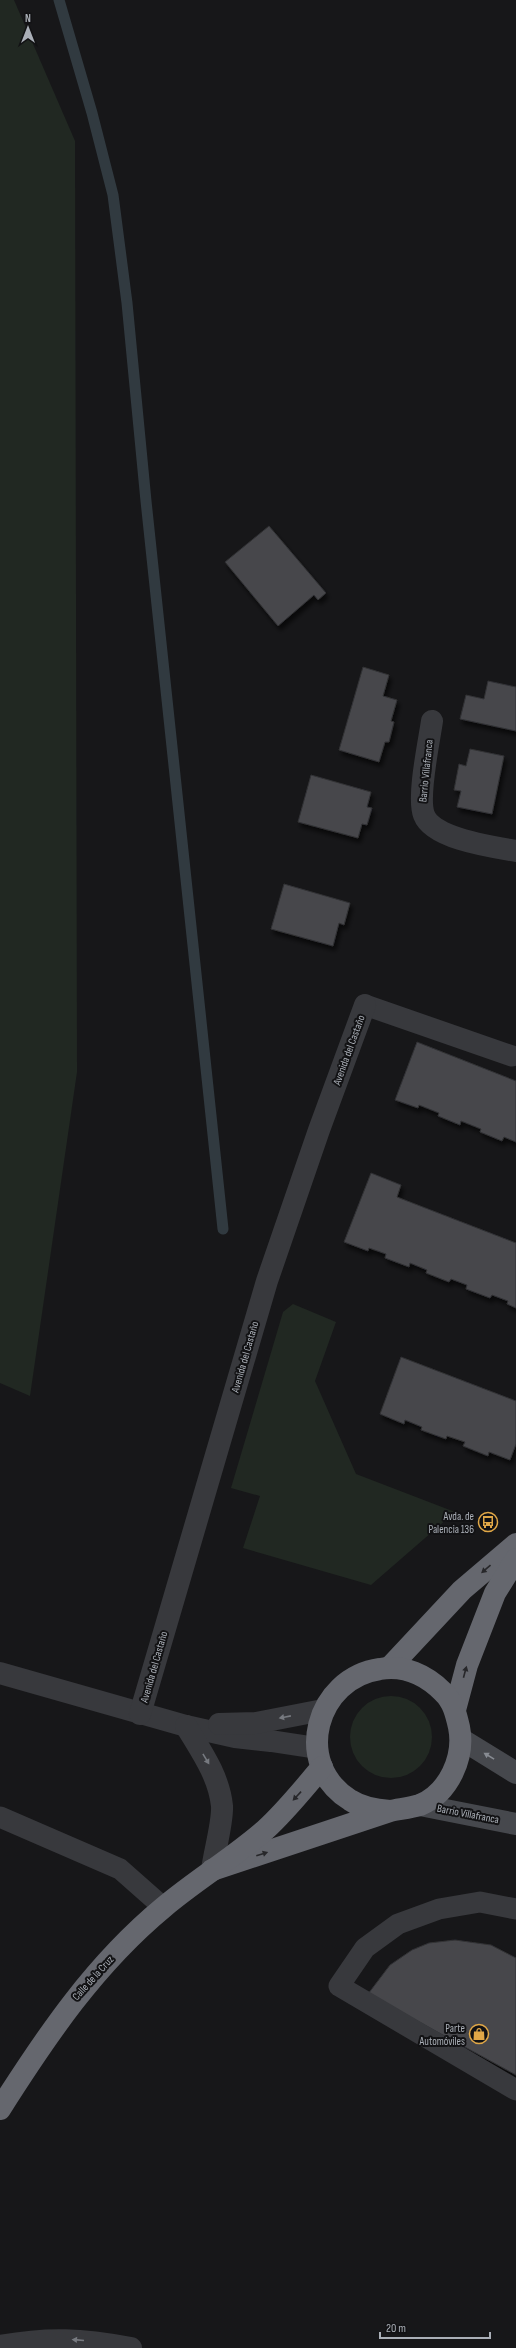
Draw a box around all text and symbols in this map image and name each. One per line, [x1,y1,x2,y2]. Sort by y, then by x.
north arrow [8,8,48,48]
text: N [25,12,31,25]
street label: Barrio Villafranca [416,739,436,803]
street label: Avenida del Castaño [330,1013,368,1088]
street label: Avenida del Castaño [228,1319,261,1395]
place label: Avda. de Palencia 136 [428,1510,474,1536]
bus stop icon: Avda. de Palencia 136 [477,1511,499,1533]
one-way arrow [481,1565,492,1574]
street label: Avenida del Castaño [137,1629,170,1705]
one-way arrow [462,1666,468,1678]
one-way arrow [279,1715,291,1721]
one-way arrow [484,1752,494,1760]
one-way arrow [202,1754,210,1764]
one-way arrow [292,1791,301,1801]
street label: Barrio Villafranca [436,1802,500,1826]
one-way arrow [256,1850,268,1856]
street label: Calle de la Cruz [70,1953,116,2003]
place label: Parte Automóviles [419,2022,465,2048]
shop icon: Parte Automóviles [468,2023,490,2045]
scale bar [380,2314,490,2340]
text: 20 m [386,2321,406,2336]
one-way arrow [72,2337,84,2343]

